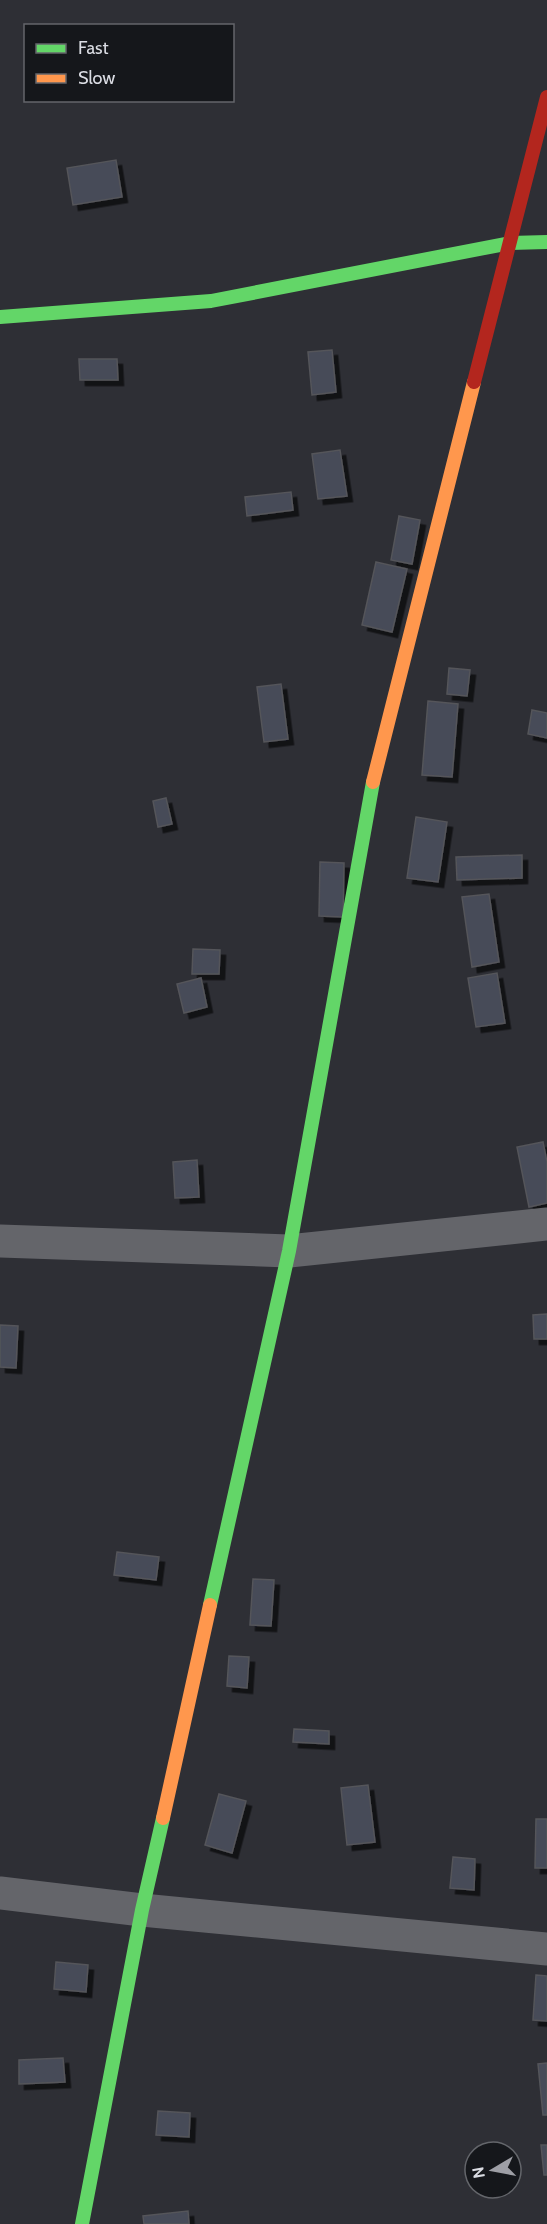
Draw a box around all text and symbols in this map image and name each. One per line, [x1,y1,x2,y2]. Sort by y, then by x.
legend [24,24,234,102]
text: Fast [78,37,109,59]
text: Slow [78,67,115,89]
north arrow [463,2140,523,2200]
text: N [468,2165,489,2180]

